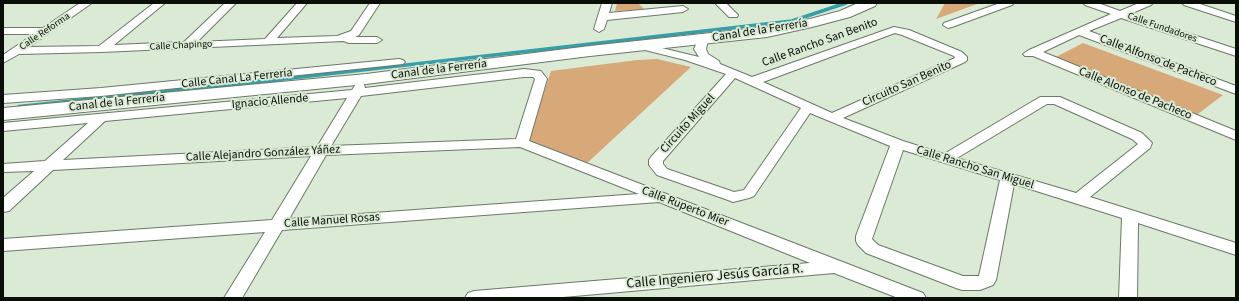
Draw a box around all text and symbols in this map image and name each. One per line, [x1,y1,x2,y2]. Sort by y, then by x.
street label: Calle Reforma [17,11,73,53]
street label: Calle Fundadores [1126,11,1198,45]
street label: Calle Rancho San Benito [760,15,880,71]
street label: Canal de la Ferrería [711,16,809,46]
street label: Calle Alfonso de Pacheco [1097,32,1219,90]
street label: Calle Chapingo [149,38,213,54]
street label: Canal de la Ferrería [390,57,488,83]
street label: Circuito San Benito [860,58,954,110]
street label: Calle Alonso de Pacheco [1076,65,1194,123]
street label: Calle Canal La Ferrería [181,66,293,92]
street label: Canal de la Ferrería [68,91,166,115]
street label: Ignacio Allende [231,91,309,113]
street label: Circuito Miguel [658,91,718,157]
street label: Calle Alejandro González Yáñez [185,143,341,165]
street label: Calle Rancho San Miguel [914,143,1036,193]
street label: Calle Ruperto Mier [639,184,731,230]
street label: Calle Manuel Rosas [284,210,380,232]
street label: Calle Ingeniero Jesús García R. [626,261,804,293]

